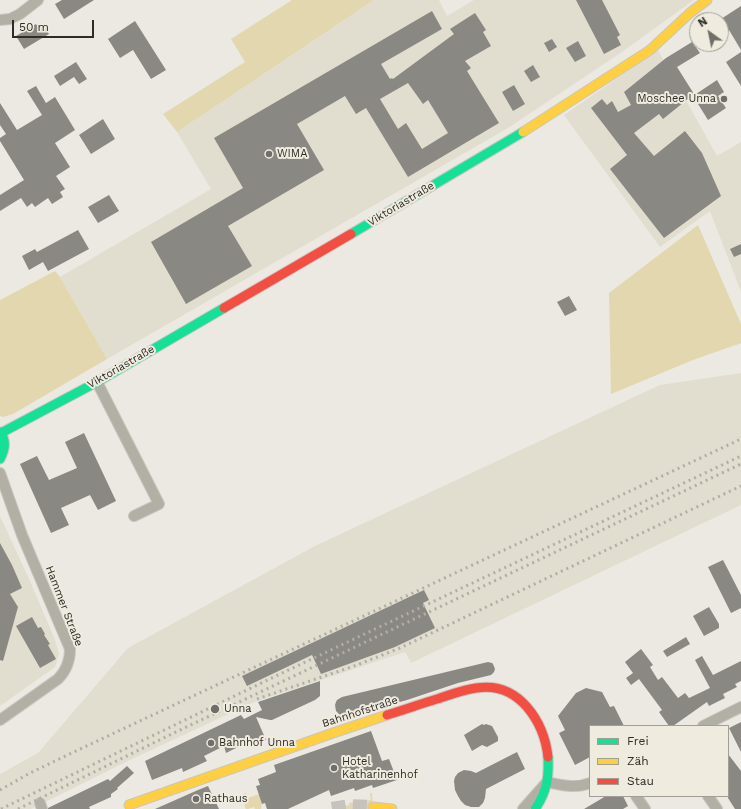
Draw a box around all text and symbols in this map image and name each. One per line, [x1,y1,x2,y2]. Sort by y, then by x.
scale bar [14,12,96,38]
north arrow [689,12,729,52]
text: N [696,15,710,30]
text: 50 m [19,20,49,34]
place label: Moschee Unna [637,92,716,106]
marker: Moschee Unna [719,94,729,104]
place label: WIMA [277,147,307,161]
marker: WIMA [264,149,274,159]
street label: Viktoriastraße [365,179,437,229]
street label: Viktoriastraße [85,342,157,392]
street label: Hammer Straße [43,564,85,648]
street label: Bahnhofstraße [321,694,399,730]
place label: Unna [224,702,252,716]
marker: Unna [209,703,221,715]
legend [589,725,729,797]
text: Frei [627,734,649,748]
place label: Bahnhof Unna [219,736,295,750]
marker: Bahnhof Unna [206,738,216,748]
text: Zäh [627,754,649,768]
place label: Hotel Katharinenhof [342,755,418,781]
marker: Hotel Katharinenhof [329,763,339,773]
text: Stau [627,774,654,788]
place label: Rathaus [204,792,248,806]
marker: Rathaus [191,794,201,804]

